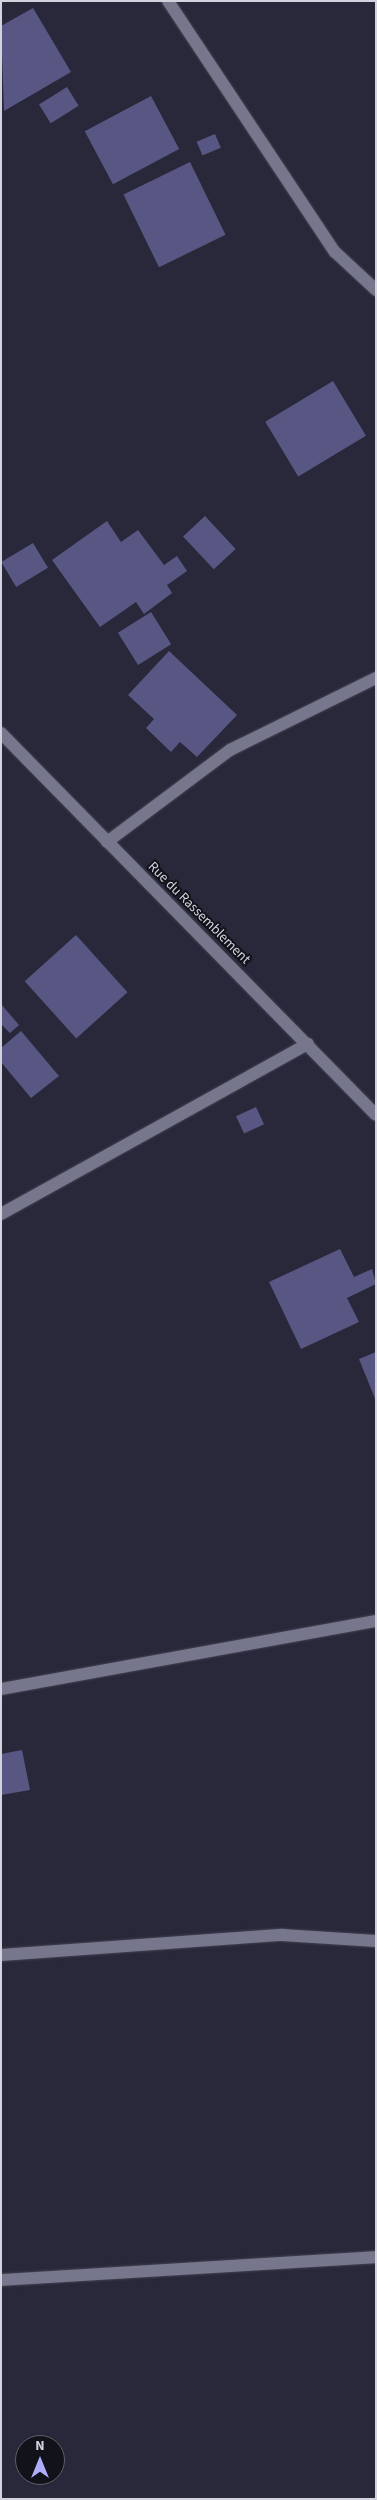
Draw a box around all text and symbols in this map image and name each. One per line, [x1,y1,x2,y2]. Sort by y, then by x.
street label: Rue du Rassemblement [144,858,254,968]
north arrow [15,2435,65,2485]
text: N [35,2436,45,2456]

